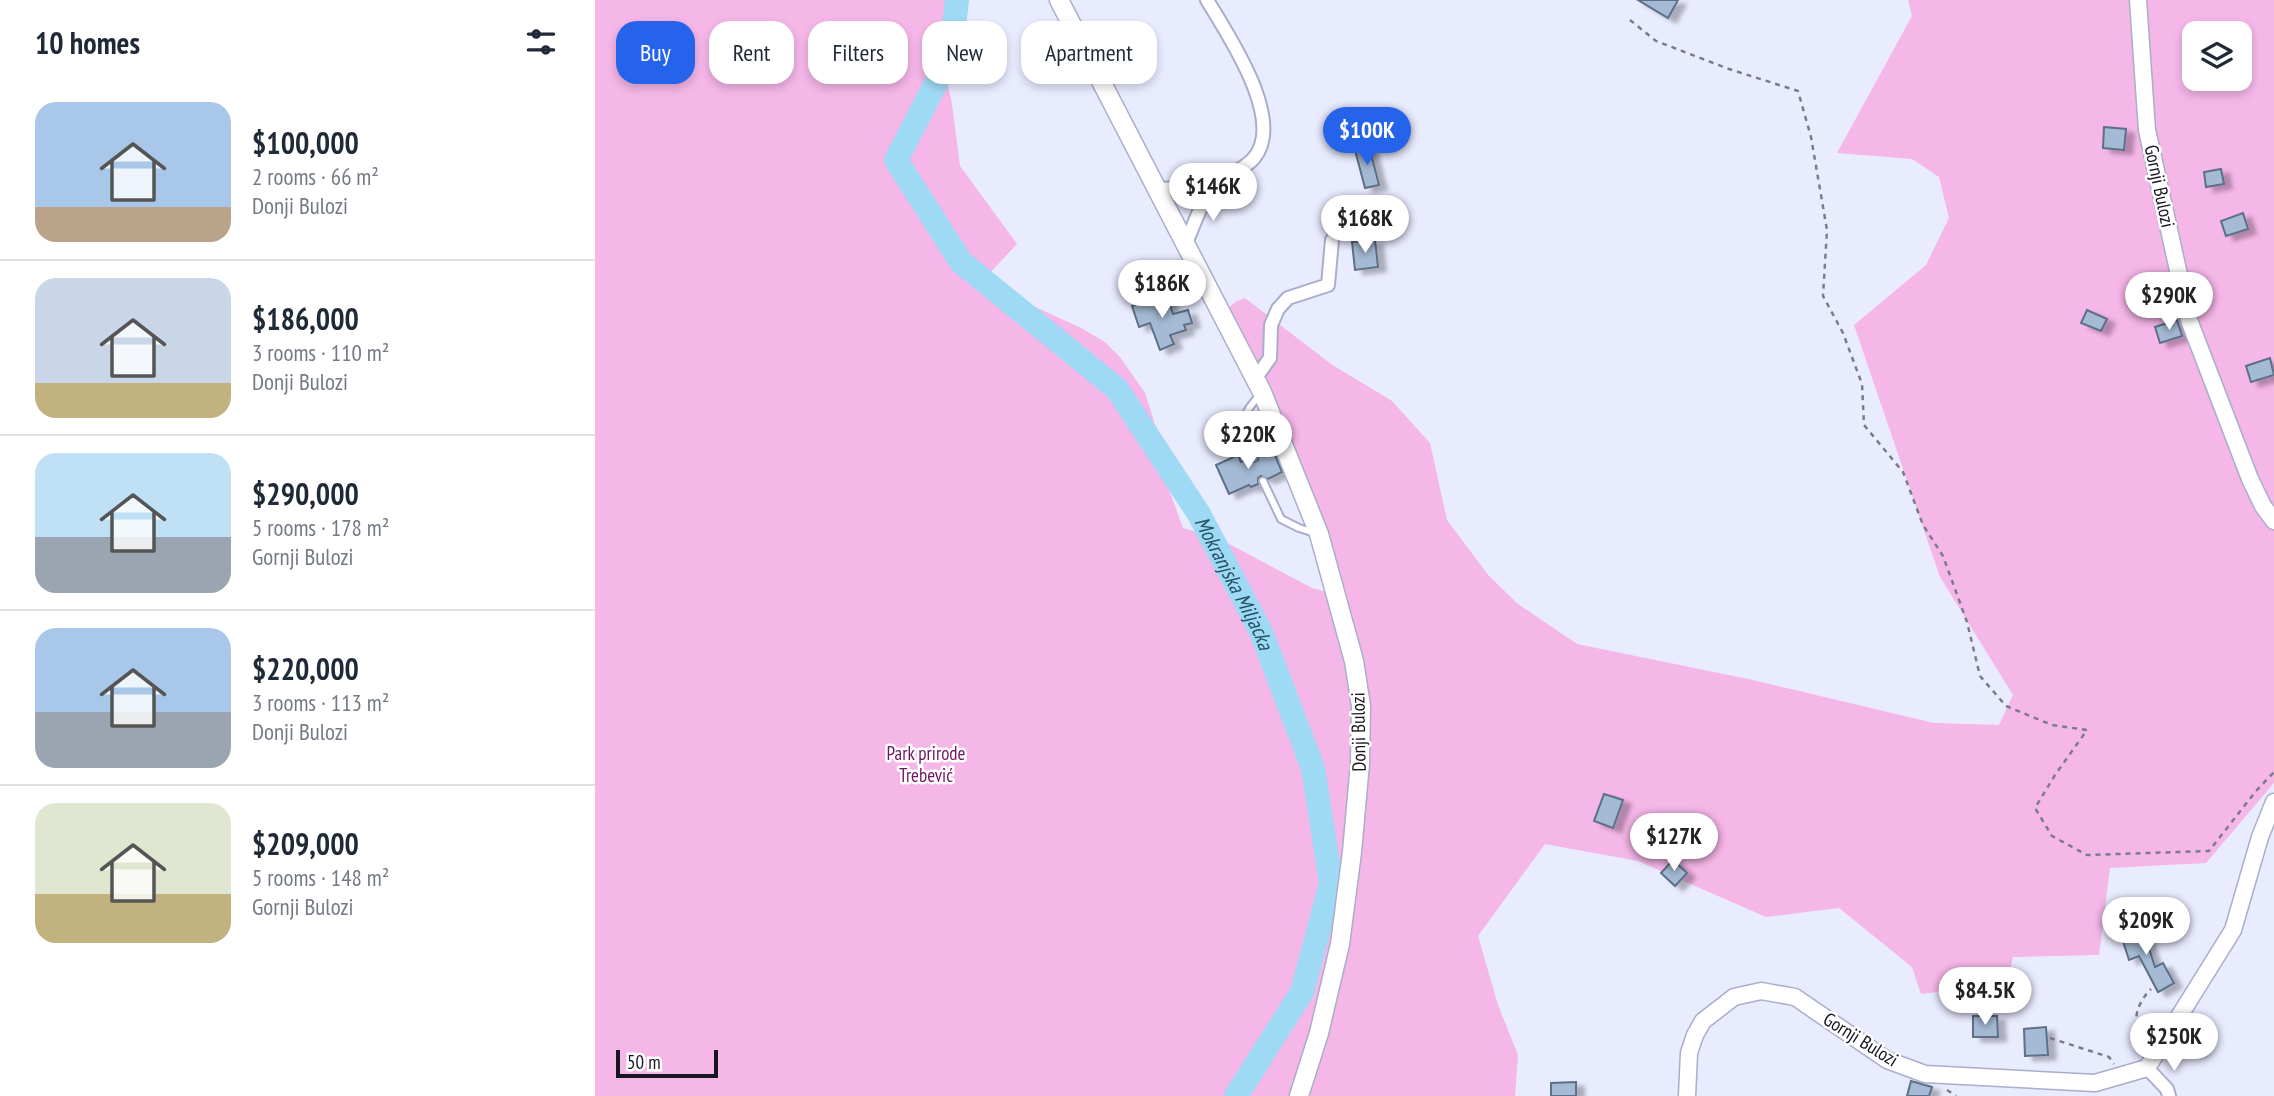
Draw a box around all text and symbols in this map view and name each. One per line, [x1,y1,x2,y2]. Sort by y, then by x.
chip: Buy [616,21,695,84]
chip: Rent [709,21,794,84]
chip: Filters [808,21,908,84]
chip: New [922,21,1007,84]
chip: Apartment [1021,21,1157,84]
map controls [2182,21,2252,91]
button: layers [2182,21,2252,91]
text: 10 homes [35,23,140,62]
icon: filters [522,23,560,61]
pin: $100K [1318,108,1416,167]
text: $100K [1339,115,1395,144]
text: $100,000 [252,123,359,162]
icon: home [91,130,175,214]
street label: Gornji Bulozi [2140,142,2180,230]
text: 2 rooms · 66 m² [252,162,379,191]
pin: $146K [1164,164,1262,223]
text: $146K [1185,171,1241,200]
text: Donji Bulozi [252,191,348,220]
pin: $168K [1316,196,1414,255]
text: $168K [1337,203,1393,232]
pin: $186K [1113,260,1211,320]
text: $186K [1134,268,1190,297]
pin: $290K [2120,272,2218,332]
text: $290K [2141,280,2197,309]
text: $186,000 [252,299,359,338]
icon: home [91,306,175,390]
text: 3 rooms · 110 m² [252,338,389,367]
text: Donji Bulozi [252,367,348,396]
pin: $220K [1199,412,1297,471]
text: $220K [1220,419,1276,448]
text: $290,000 [252,474,359,513]
icon: home [91,481,175,565]
water label: Mokranjska Miljacka [1189,512,1280,655]
text: 5 rooms · 178 m² [252,513,389,542]
text: Gornji Bulozi [252,542,354,571]
text: $220,000 [252,649,359,688]
icon: home [91,656,175,740]
text: 3 rooms · 113 m² [252,688,389,717]
street label: Donji Bulozi [1345,692,1371,772]
text: Donji Bulozi [252,717,348,746]
park label: Park prirode Trebević [887,741,966,787]
pin: $127K [1625,814,1723,873]
text: $127K [1646,821,1702,850]
text: $209,000 [252,824,359,863]
icon: home [91,831,175,915]
text: 5 rooms · 148 m² [252,863,389,892]
text: Gornji Bulozi [252,892,354,921]
pin: $209K [2097,898,2195,957]
text: $209K [2118,905,2174,934]
pin: $84.5K [1928,968,2042,1027]
text: $84.5K [1955,975,2015,1004]
street label: Gornji Bulozi [1819,1007,1903,1071]
pin: $250K [2125,1014,2223,1073]
text: $250K [2146,1021,2202,1050]
scale bar [616,1047,717,1079]
text: 50 m [627,1050,661,1074]

